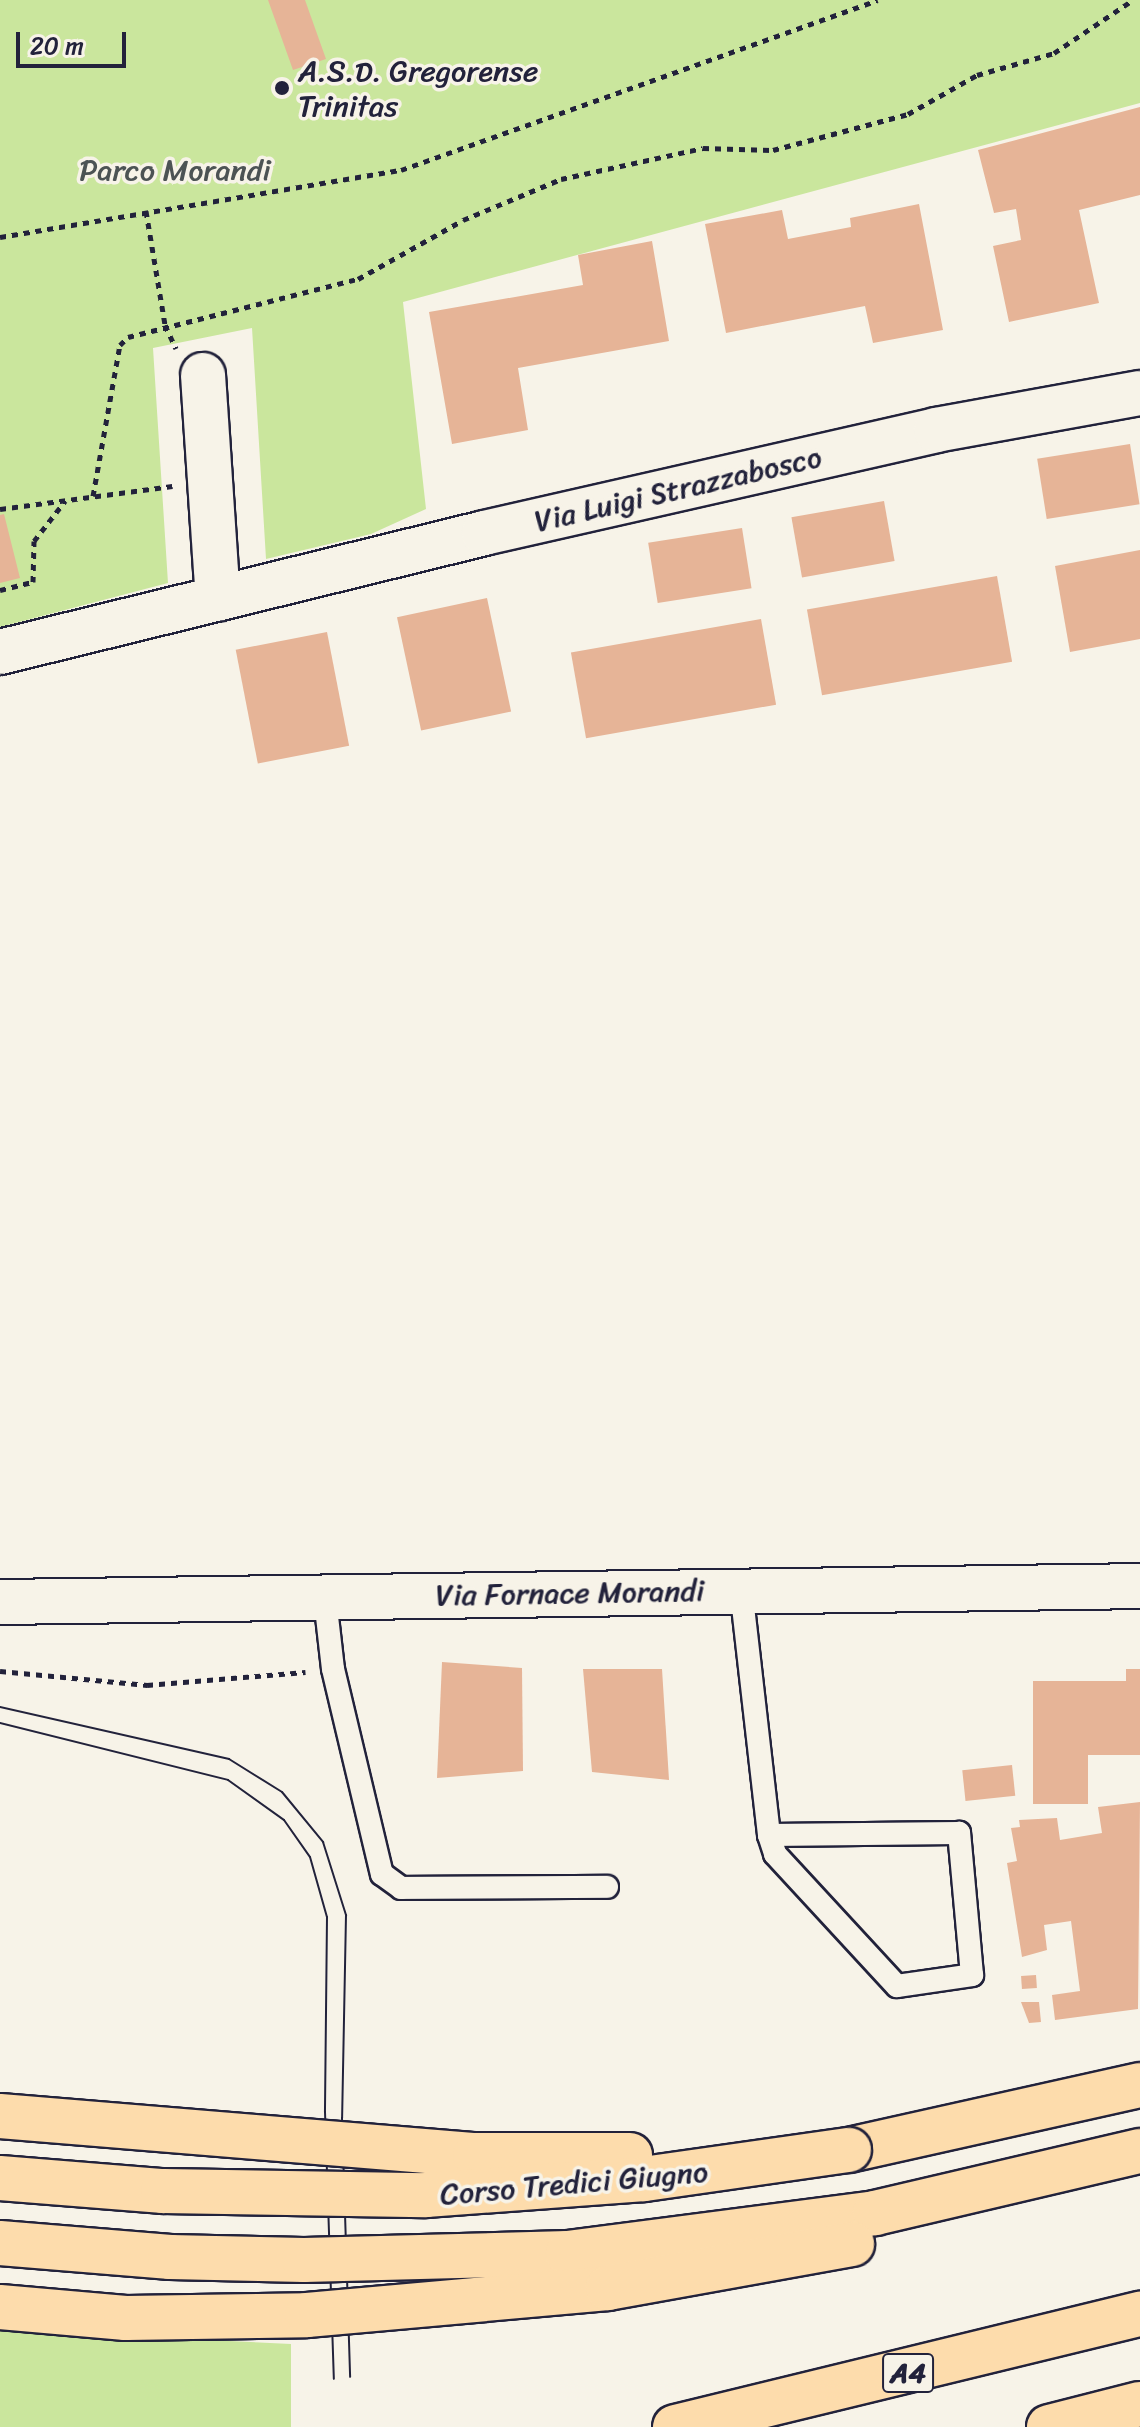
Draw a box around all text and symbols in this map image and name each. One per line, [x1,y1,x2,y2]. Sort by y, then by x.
scale bar [20,16,130,66]
text: 20 m [30,25,84,67]
place label: A.S.D. Gregorense Trinitas [298,53,538,124]
marker: A.S.D. Gregorense Trinitas [273,79,291,97]
park label: Parco Morandi [80,152,270,188]
street label: Via Luigi Strazzabosco [530,438,826,540]
street label: Via Fornace Morandi [435,1573,705,1613]
street label: Corso Tredici Giugno [438,2153,710,2213]
road number: A4 [882,2349,934,2397]

